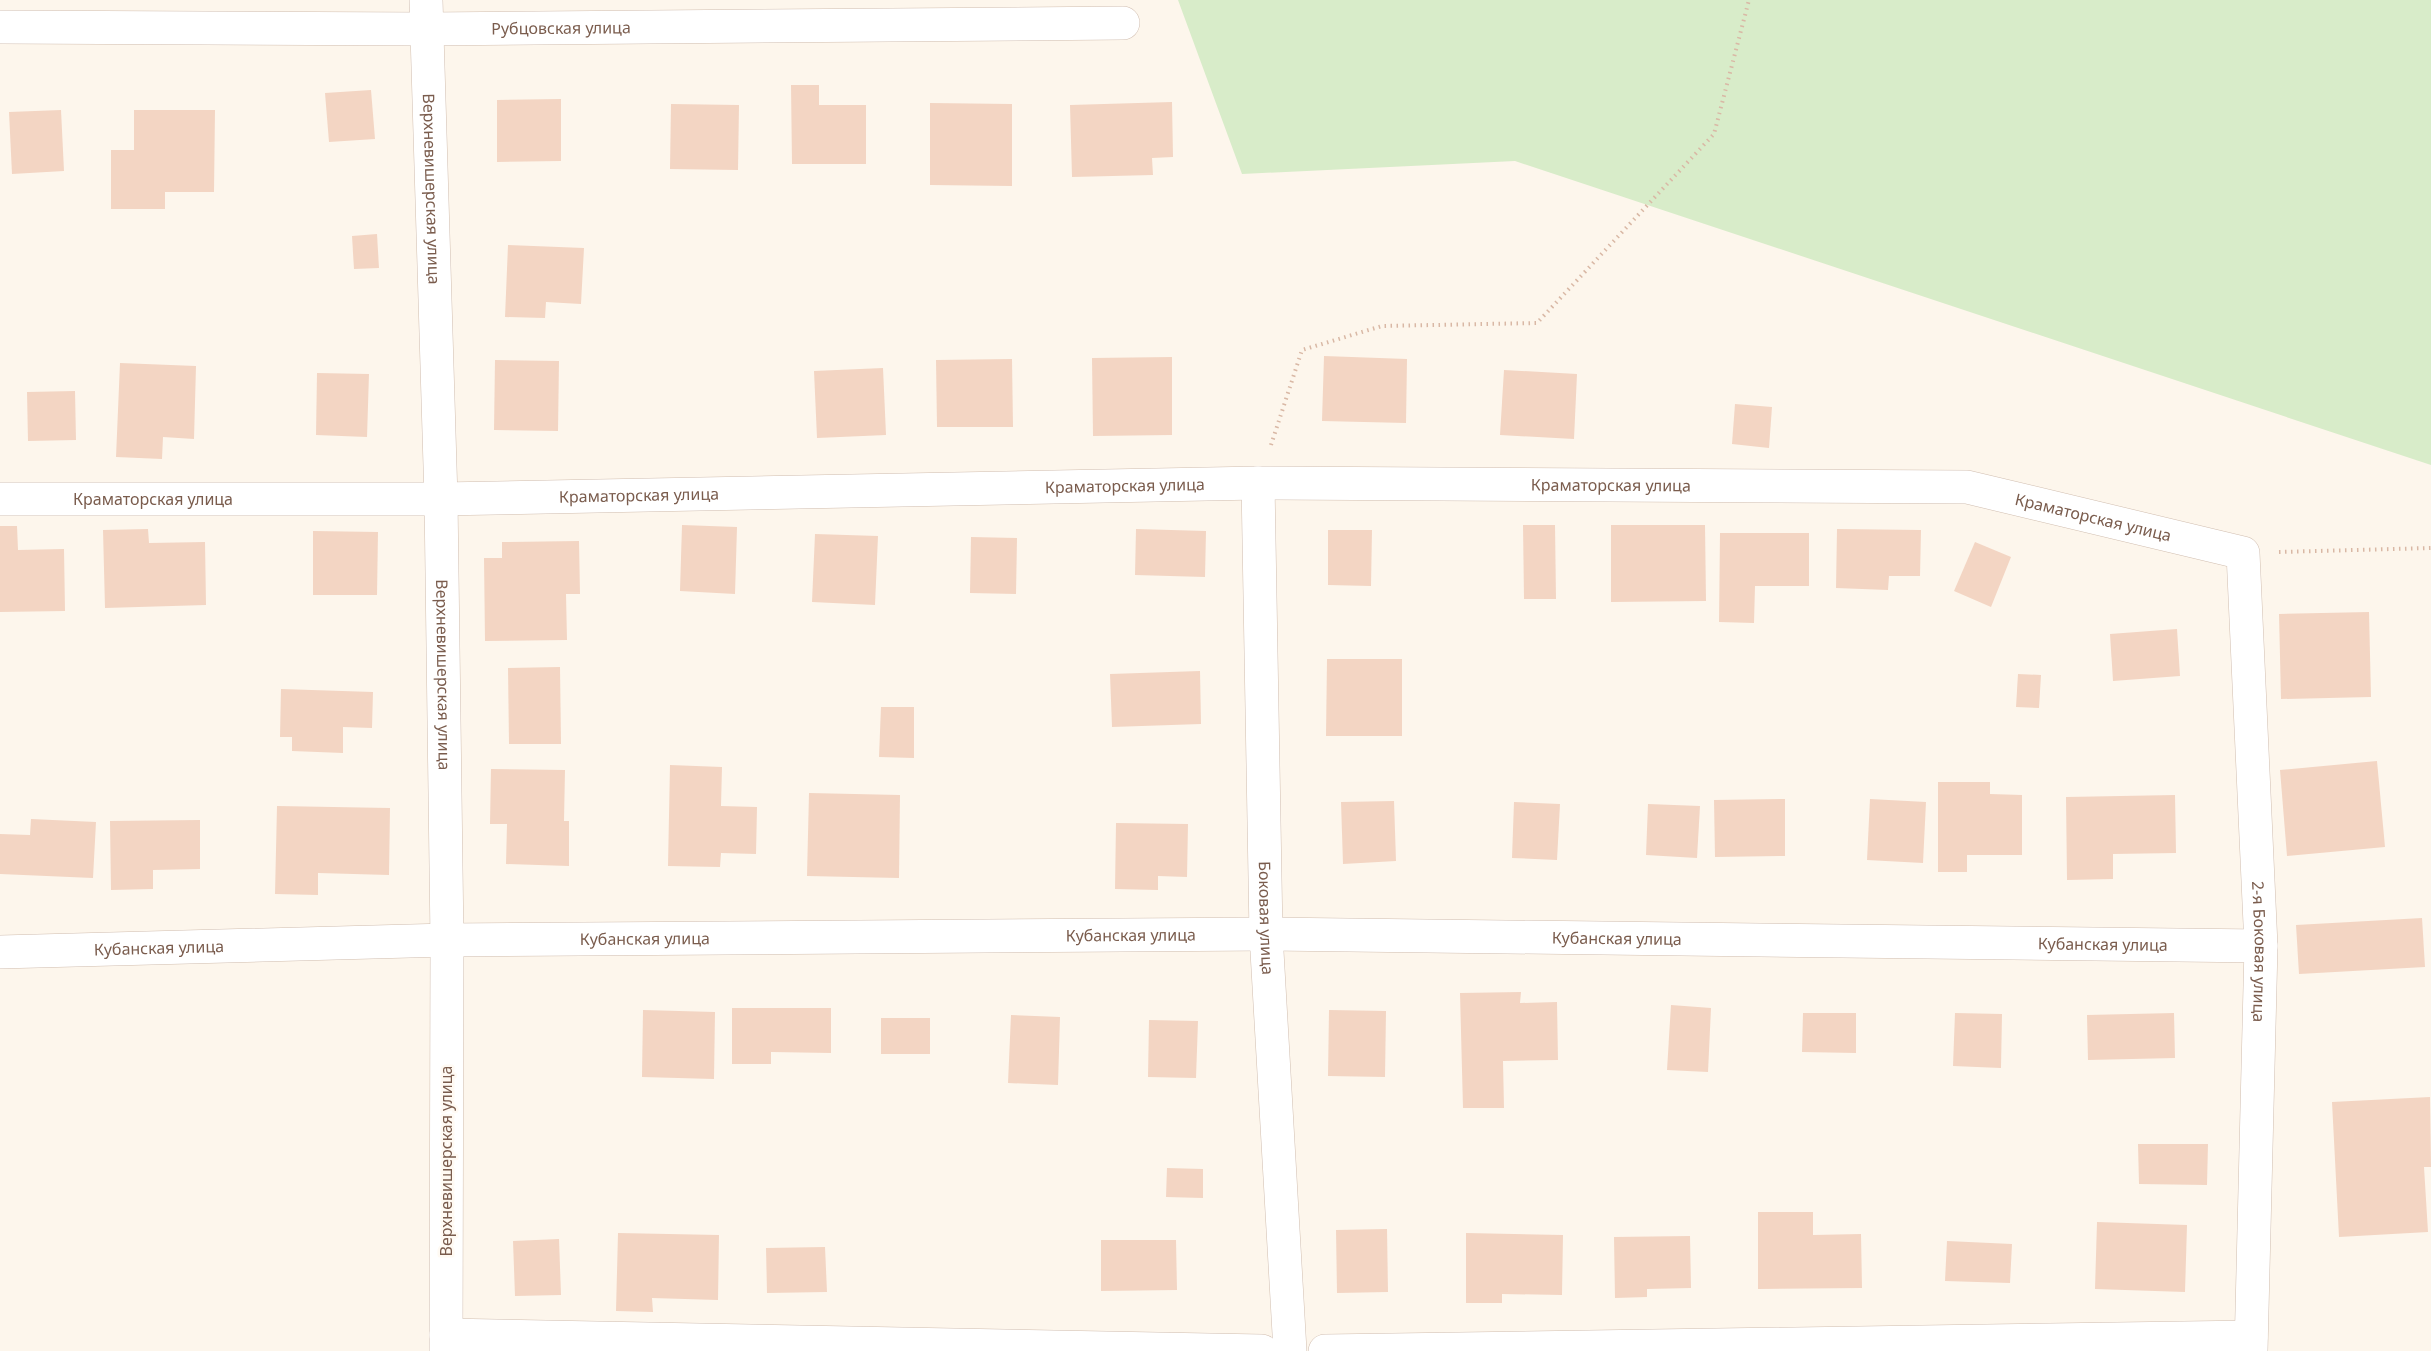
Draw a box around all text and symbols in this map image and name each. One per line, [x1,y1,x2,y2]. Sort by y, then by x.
street label: Рубцовская улица [491,16,631,39]
street label: Верхневишерская улица [418,93,446,285]
street label: Краматорская улица [1045,473,1205,498]
street label: Краматорская улица [1531,474,1691,496]
street label: Краматорская улица [559,483,719,508]
street label: Краматорская улица [73,488,233,510]
street label: Краматорская улица [2013,488,2174,547]
street label: Верхневишерская улица [431,579,456,770]
street label: Боковая улица [1254,861,1279,975]
street label: 2-я Боковая улица [2247,880,2272,1023]
street label: Кубанская улица [1066,924,1196,946]
street label: Кубанская улица [1552,926,1682,950]
street label: Кубанская улица [580,927,710,950]
street label: Кубанская улица [2038,932,2168,956]
street label: Кубанская улица [94,935,224,960]
street label: Верхневишерская улица [435,1066,457,1256]

